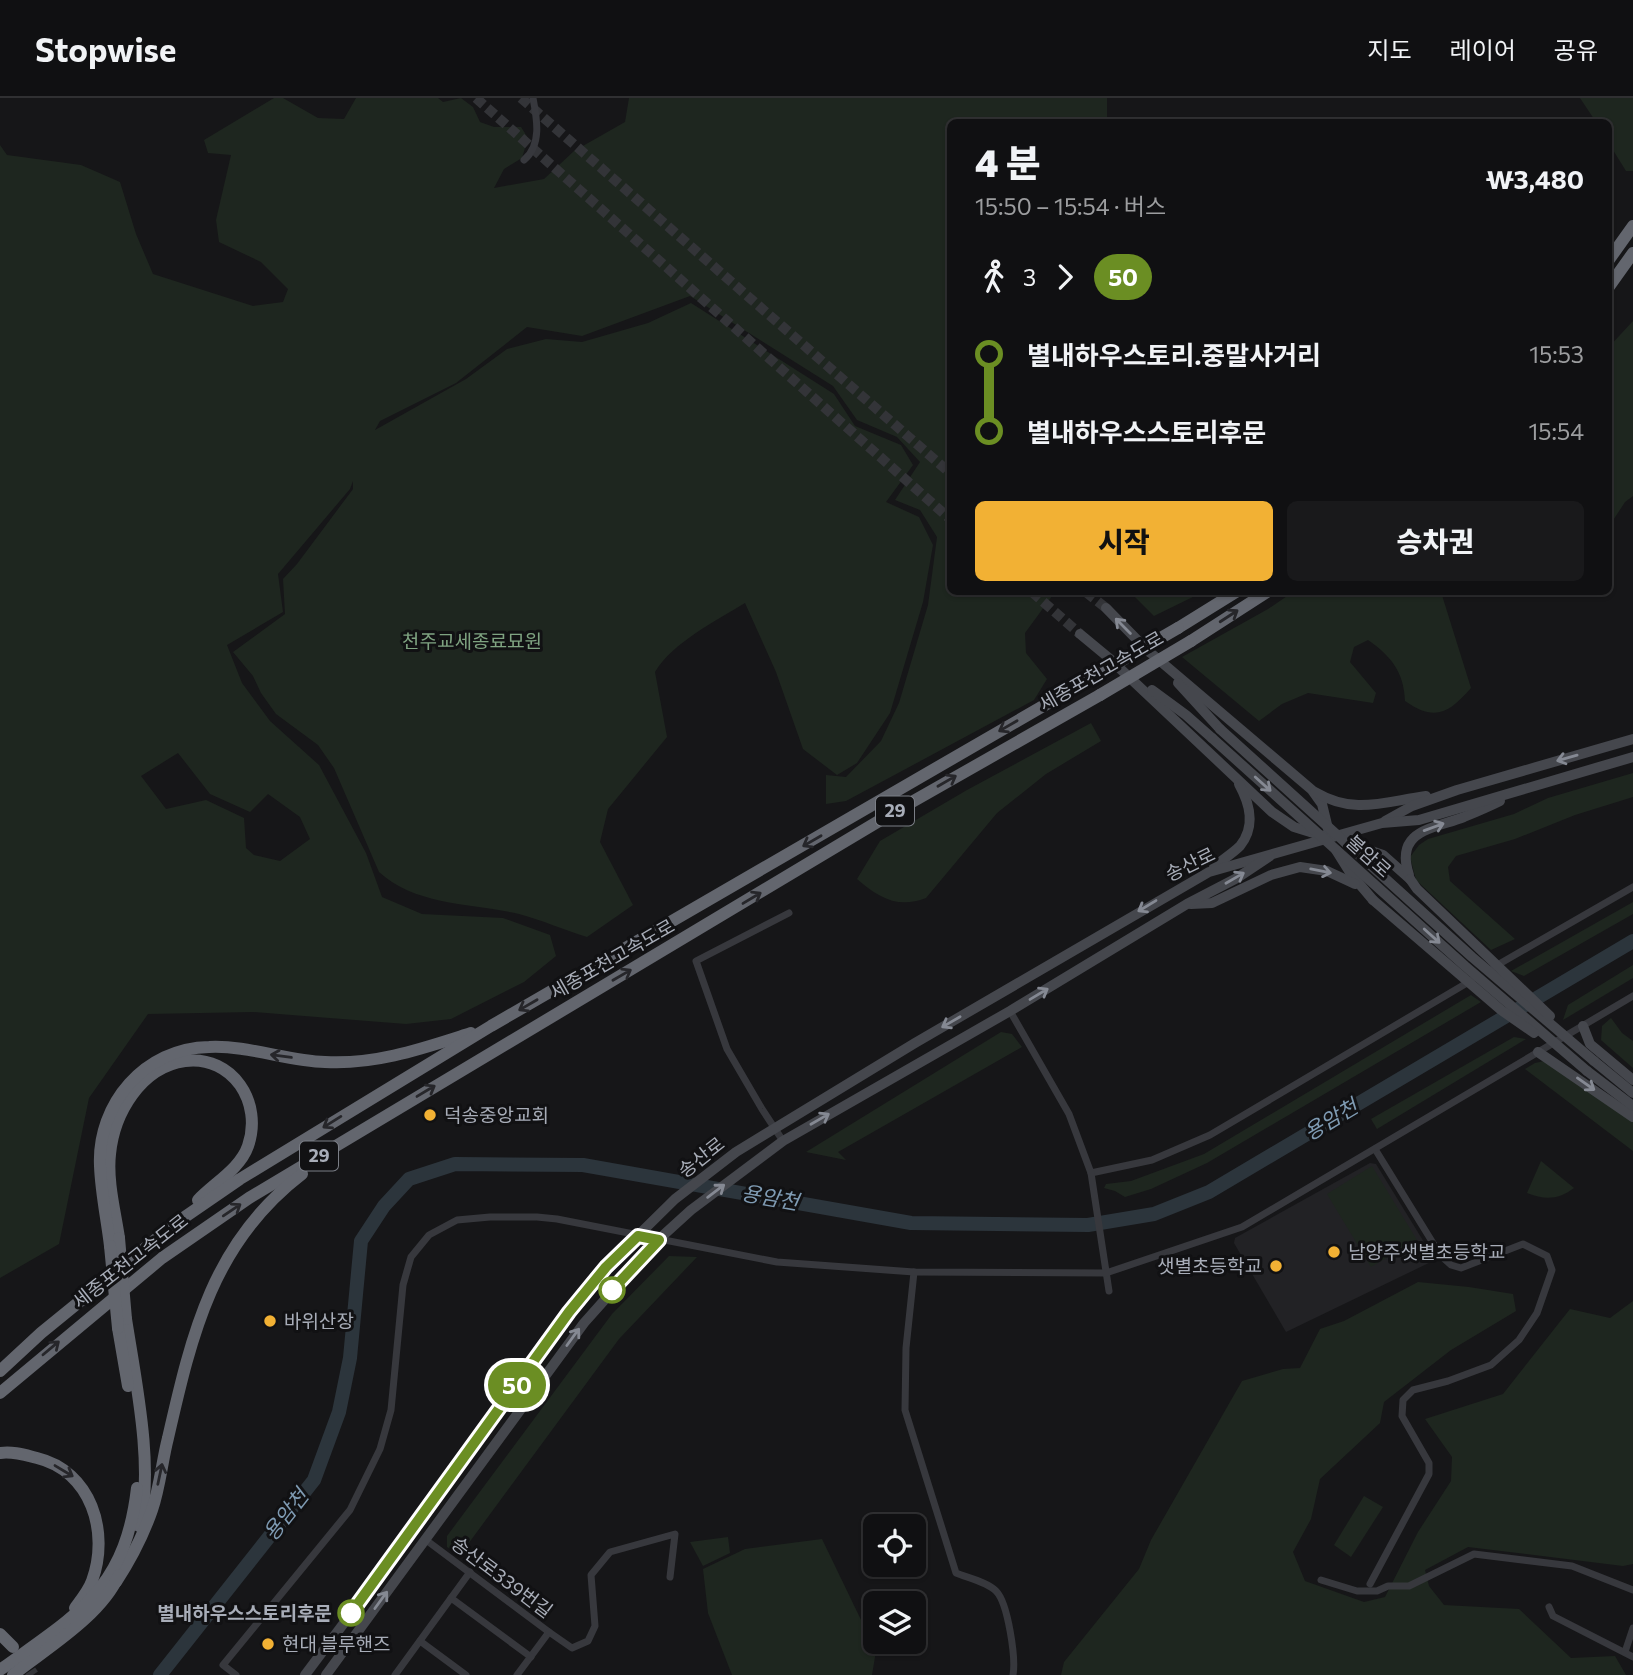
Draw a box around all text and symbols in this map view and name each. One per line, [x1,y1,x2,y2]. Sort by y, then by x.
text: Stopwise [35,28,176,69]
text: 지도 [1367,35,1412,64]
text: 레이어 [1450,35,1516,64]
text: 공유 [1554,35,1598,64]
text: 4 분 [975,138,1041,185]
text: ₩3,480 [1486,163,1584,194]
text: 15:50 – 15:54 · 버스 [975,192,1166,220]
icon: walk [975,258,1013,296]
icon: forward [1046,258,1084,296]
text: 50 [1108,262,1138,291]
text: 3 [1023,263,1036,291]
text: 별내하우스토리.중말사거리 [1027,339,1321,370]
text: 15:53 [1529,340,1584,368]
text: 별내하우스스토리후문 [1027,416,1266,447]
text: 15:54 [1529,417,1584,445]
button: 시작 [975,501,1273,581]
button: 승차권 [1287,501,1584,581]
one-way arrow [1219,609,1238,623]
one-way arrow [1115,618,1132,635]
street label: 세종포천고속도로 [1034,626,1167,715]
park label: 천주교세종료묘원 [402,629,542,652]
one-way arrow [999,720,1019,734]
one-way arrow [1557,753,1579,766]
one-way arrow [936,774,957,787]
one-way arrow [1254,776,1272,792]
road number: 29 [876,796,914,826]
one-way arrow [1422,820,1444,832]
street label: 불암로 [1342,830,1397,882]
one-way arrow [802,834,822,848]
street label: 송산로 [1161,842,1218,885]
one-way arrow [1309,864,1332,878]
one-way arrow [1225,871,1245,885]
one-way arrow [741,891,761,905]
one-way arrow [1137,900,1157,914]
street label: 세종포천고속도로 [545,914,678,1003]
one-way arrow [1423,928,1441,944]
one-way arrow [611,968,631,982]
one-way arrow [1029,987,1049,1001]
one-way arrow [518,998,538,1012]
one-way arrow [941,1015,961,1029]
one-way arrow [270,1049,293,1062]
one-way arrow [1576,1077,1595,1091]
one-way arrow [415,1084,435,1098]
water label: 용암천 [1299,1092,1364,1144]
place label: 덕송중앙교회 [444,1103,549,1126]
marker: 덕송중앙교회 [422,1107,438,1123]
one-way arrow [810,1112,830,1126]
one-way arrow [323,1115,343,1129]
street label: 송산로 [673,1131,728,1182]
road number: 29 [300,1142,338,1170]
water label: 용암천 [740,1179,804,1214]
one-way arrow [706,1184,724,1199]
one-way arrow [222,1203,241,1217]
street label: 세종포천고속도로 [68,1208,192,1313]
place label: 남양주샛별초등학교 [1348,1240,1505,1263]
marker: 남양주샛별초등학교 [1326,1244,1342,1260]
place label: 샛별초등학교 [1157,1254,1262,1277]
marker: 샛별초등학교 [1268,1258,1284,1274]
unlabelled marker [599,1277,625,1303]
place label: 바위산장 [284,1309,354,1332]
marker: 바위산장 [262,1313,278,1329]
one-way arrow [566,1328,580,1347]
one-way arrow [42,1340,60,1356]
line badge: 50 [486,1362,548,1408]
text: 50 [502,1370,532,1399]
one-way arrow [154,1463,167,1486]
one-way arrow [54,1464,74,1478]
water label: 용암천 [257,1481,314,1545]
map controls [863,1514,926,1654]
button: locate [863,1514,926,1577]
street label: 송산로339번길 [447,1531,557,1622]
one-way arrow [374,1591,389,1610]
button: layers [863,1591,926,1654]
marker: 별내하우스스토리후문 [338,1600,364,1626]
place label: 별내하우스스토리후문 [157,1601,332,1624]
place label: 현대 블루핸즈 [282,1632,391,1655]
marker: 현대 블루핸즈 [260,1636,276,1652]

